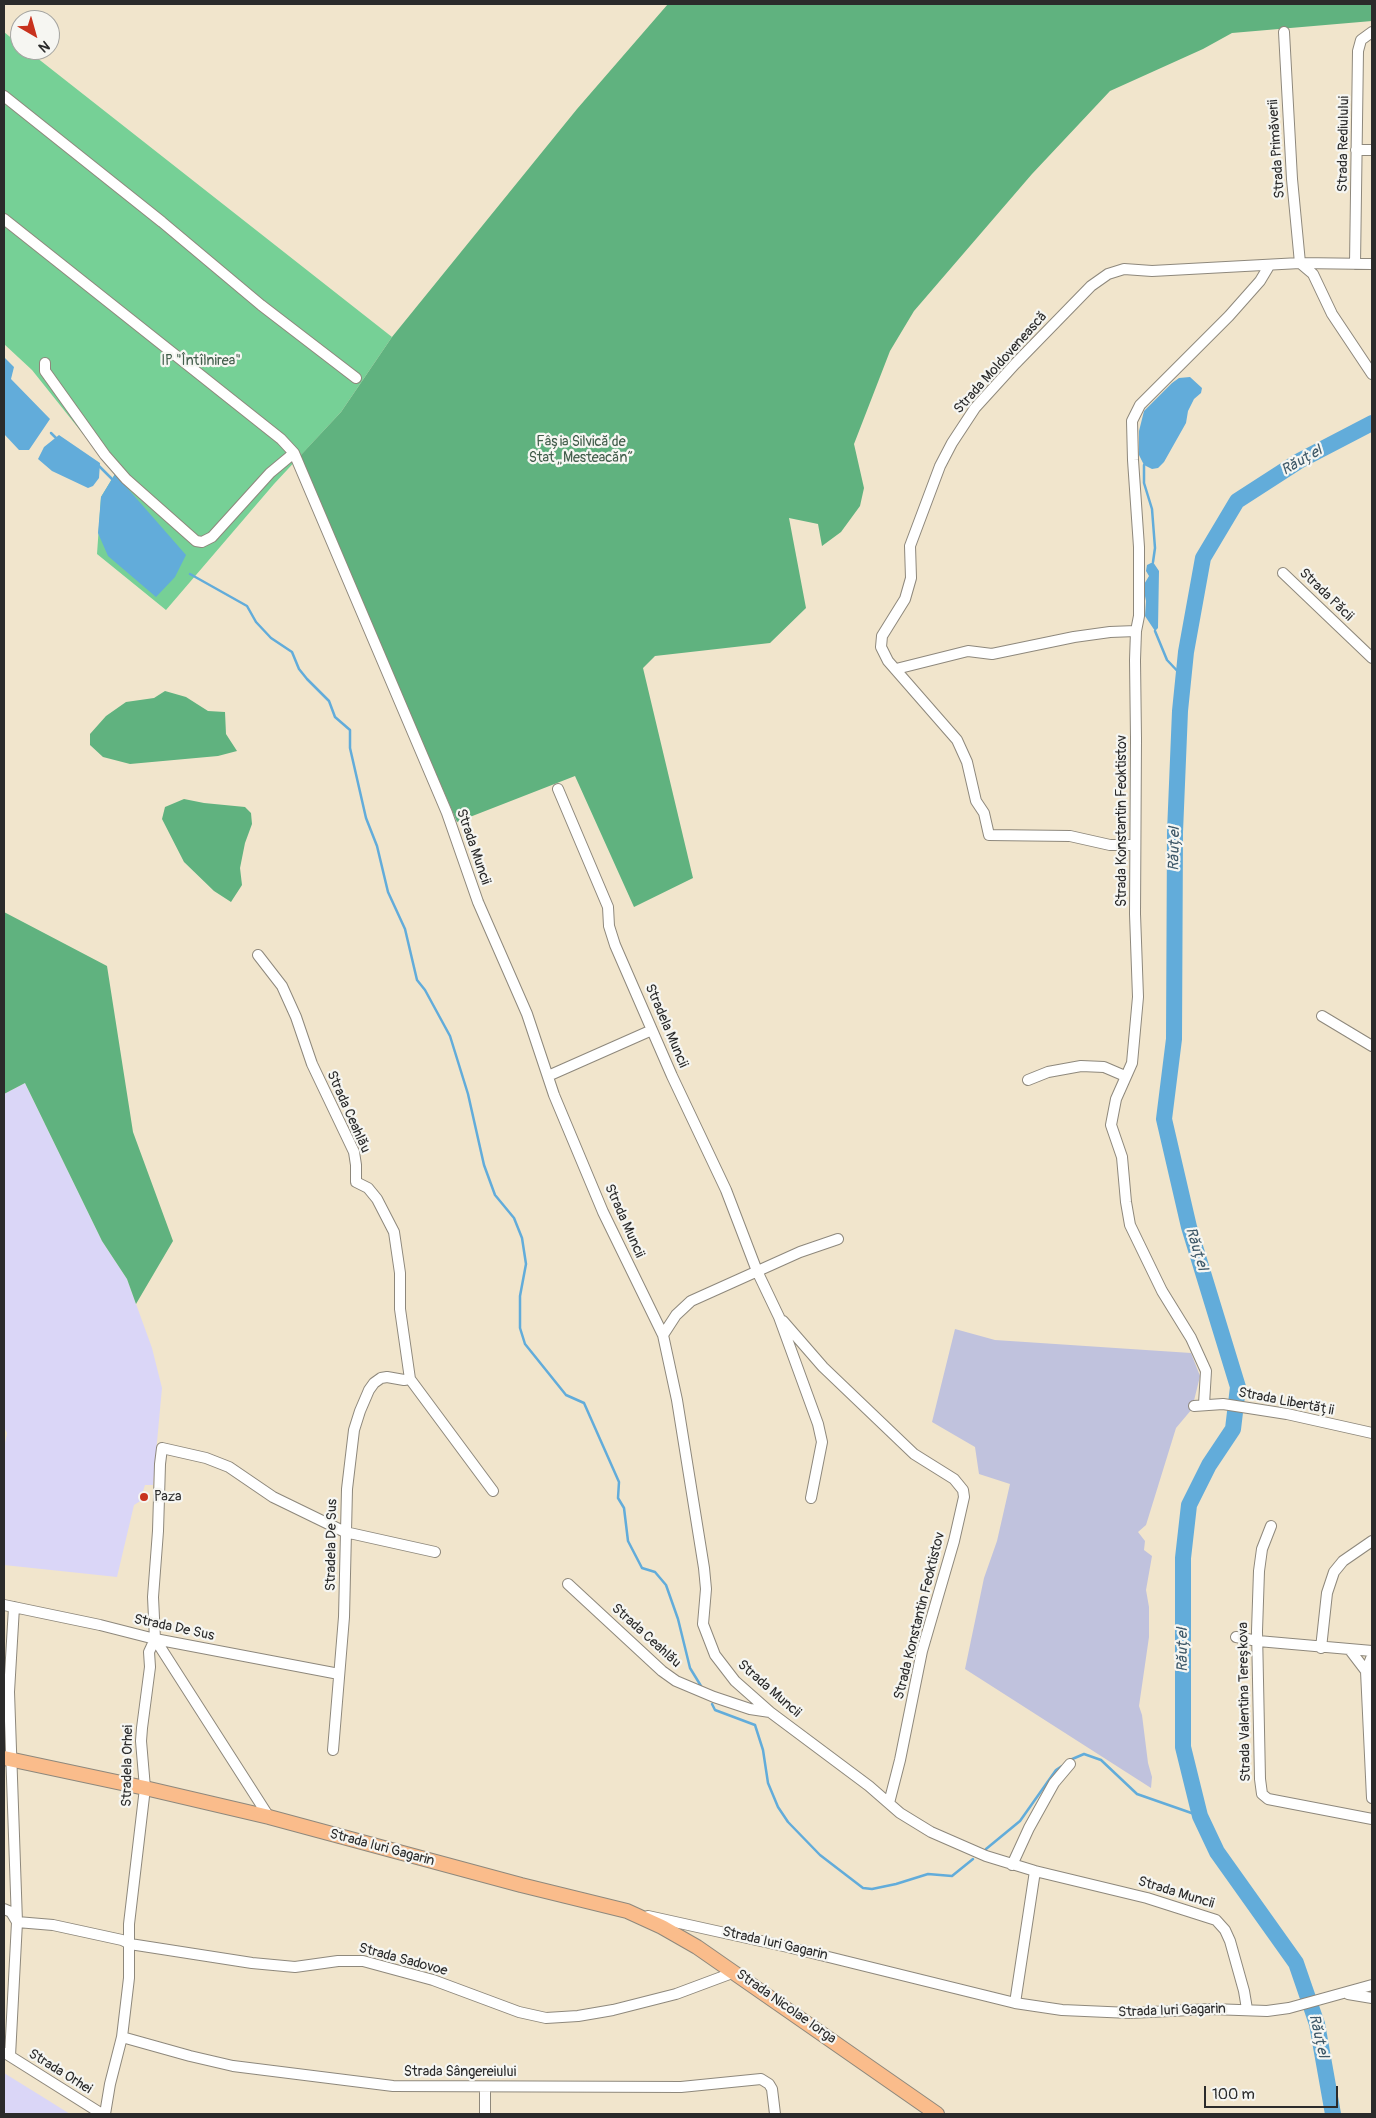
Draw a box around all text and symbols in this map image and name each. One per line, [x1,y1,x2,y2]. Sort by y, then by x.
north arrow [10,10,60,60]
text: N [35,37,53,56]
street label: Strada Rediulului [1335,96,1353,192]
street label: Strada Primăverii [1265,99,1289,199]
street label: Strada Moldovenească [951,308,1051,418]
park label: IP "Întîlnirea" [161,353,241,369]
park label: Fâșia Silvică de Stat „Mesteacăn“ [529,434,633,467]
water label: Răuțel [1278,442,1326,480]
street label: Strada Păcii [1295,565,1357,625]
street label: Strada Konstantin Feoktistov [1114,735,1130,907]
street label: Strada Muncii [452,807,494,887]
water label: Răuțel [1166,827,1184,871]
street label: Stradela Muncii [641,982,691,1070]
street label: Strada Ceahlău [322,1068,374,1156]
street label: Strada Muncii [600,1182,648,1260]
water label: Răuțel [1181,1225,1211,1273]
street label: Strada Libertății [1237,1384,1335,1420]
place label: Paza [154,1489,181,1505]
marker: Paza [138,1491,150,1503]
street label: Stradela De Sus [323,1499,341,1591]
street label: Strada Konstantin Feoktistov [891,1531,949,1701]
street label: Strada Ceahlău [608,1600,684,1672]
street label: Strada De Sus [132,1611,216,1645]
street label: Strada Valentina Tereșkova [1235,1622,1255,1782]
water label: Răuțel [1174,1628,1192,1672]
street label: Strada Muncii [734,1657,804,1721]
street label: Stradela Orhei [119,1725,137,1807]
street label: Strada Iuri Gagarin [328,1826,436,1870]
street label: Strada Muncii [1136,1873,1216,1913]
street label: Strada Iuri Gagarin [721,1924,829,1964]
street label: Strada Sadovoe [357,1940,449,1980]
street label: Strada Nicolae Iorga [733,1966,839,2048]
street label: Strada Iuri Gagarin [1118,2001,1226,2021]
water label: Răuțel [1304,2013,1332,2059]
street label: Strada Orhei [25,2046,95,2098]
street label: Strada Sângereiului [404,2064,516,2080]
scale bar [1206,2076,1340,2108]
text: 100 m [1212,2085,1255,2104]

